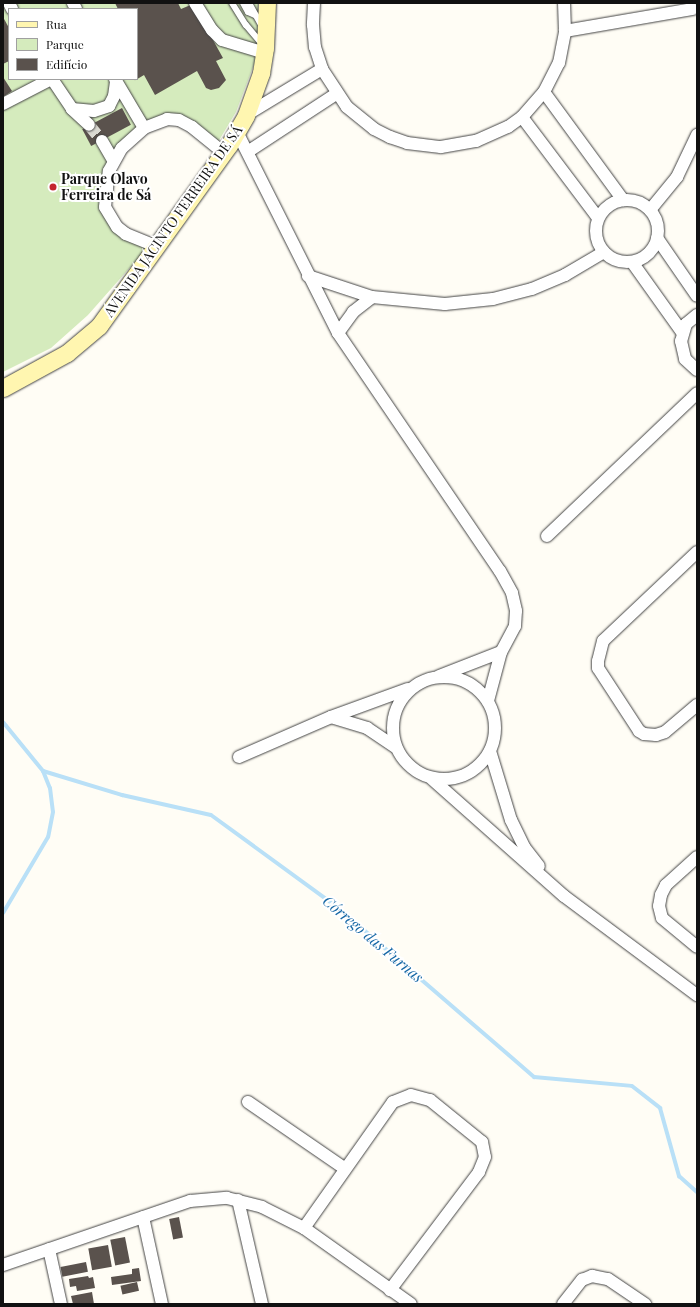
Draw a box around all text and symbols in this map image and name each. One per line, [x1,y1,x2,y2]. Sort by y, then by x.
legend [8,8,138,80]
text: Rua [46,16,67,32]
text: Parque [46,36,84,52]
text: Edifício [46,56,87,72]
street label: AVENIDA JACINTO FERREIRA DE SÁ [100,122,246,320]
place label: Parque Olavo Ferreira de Sá [61,171,151,204]
marker: Parque Olavo Ferreira de Sá [48,182,58,192]
water label: Córrego das Furnas [319,892,427,986]

